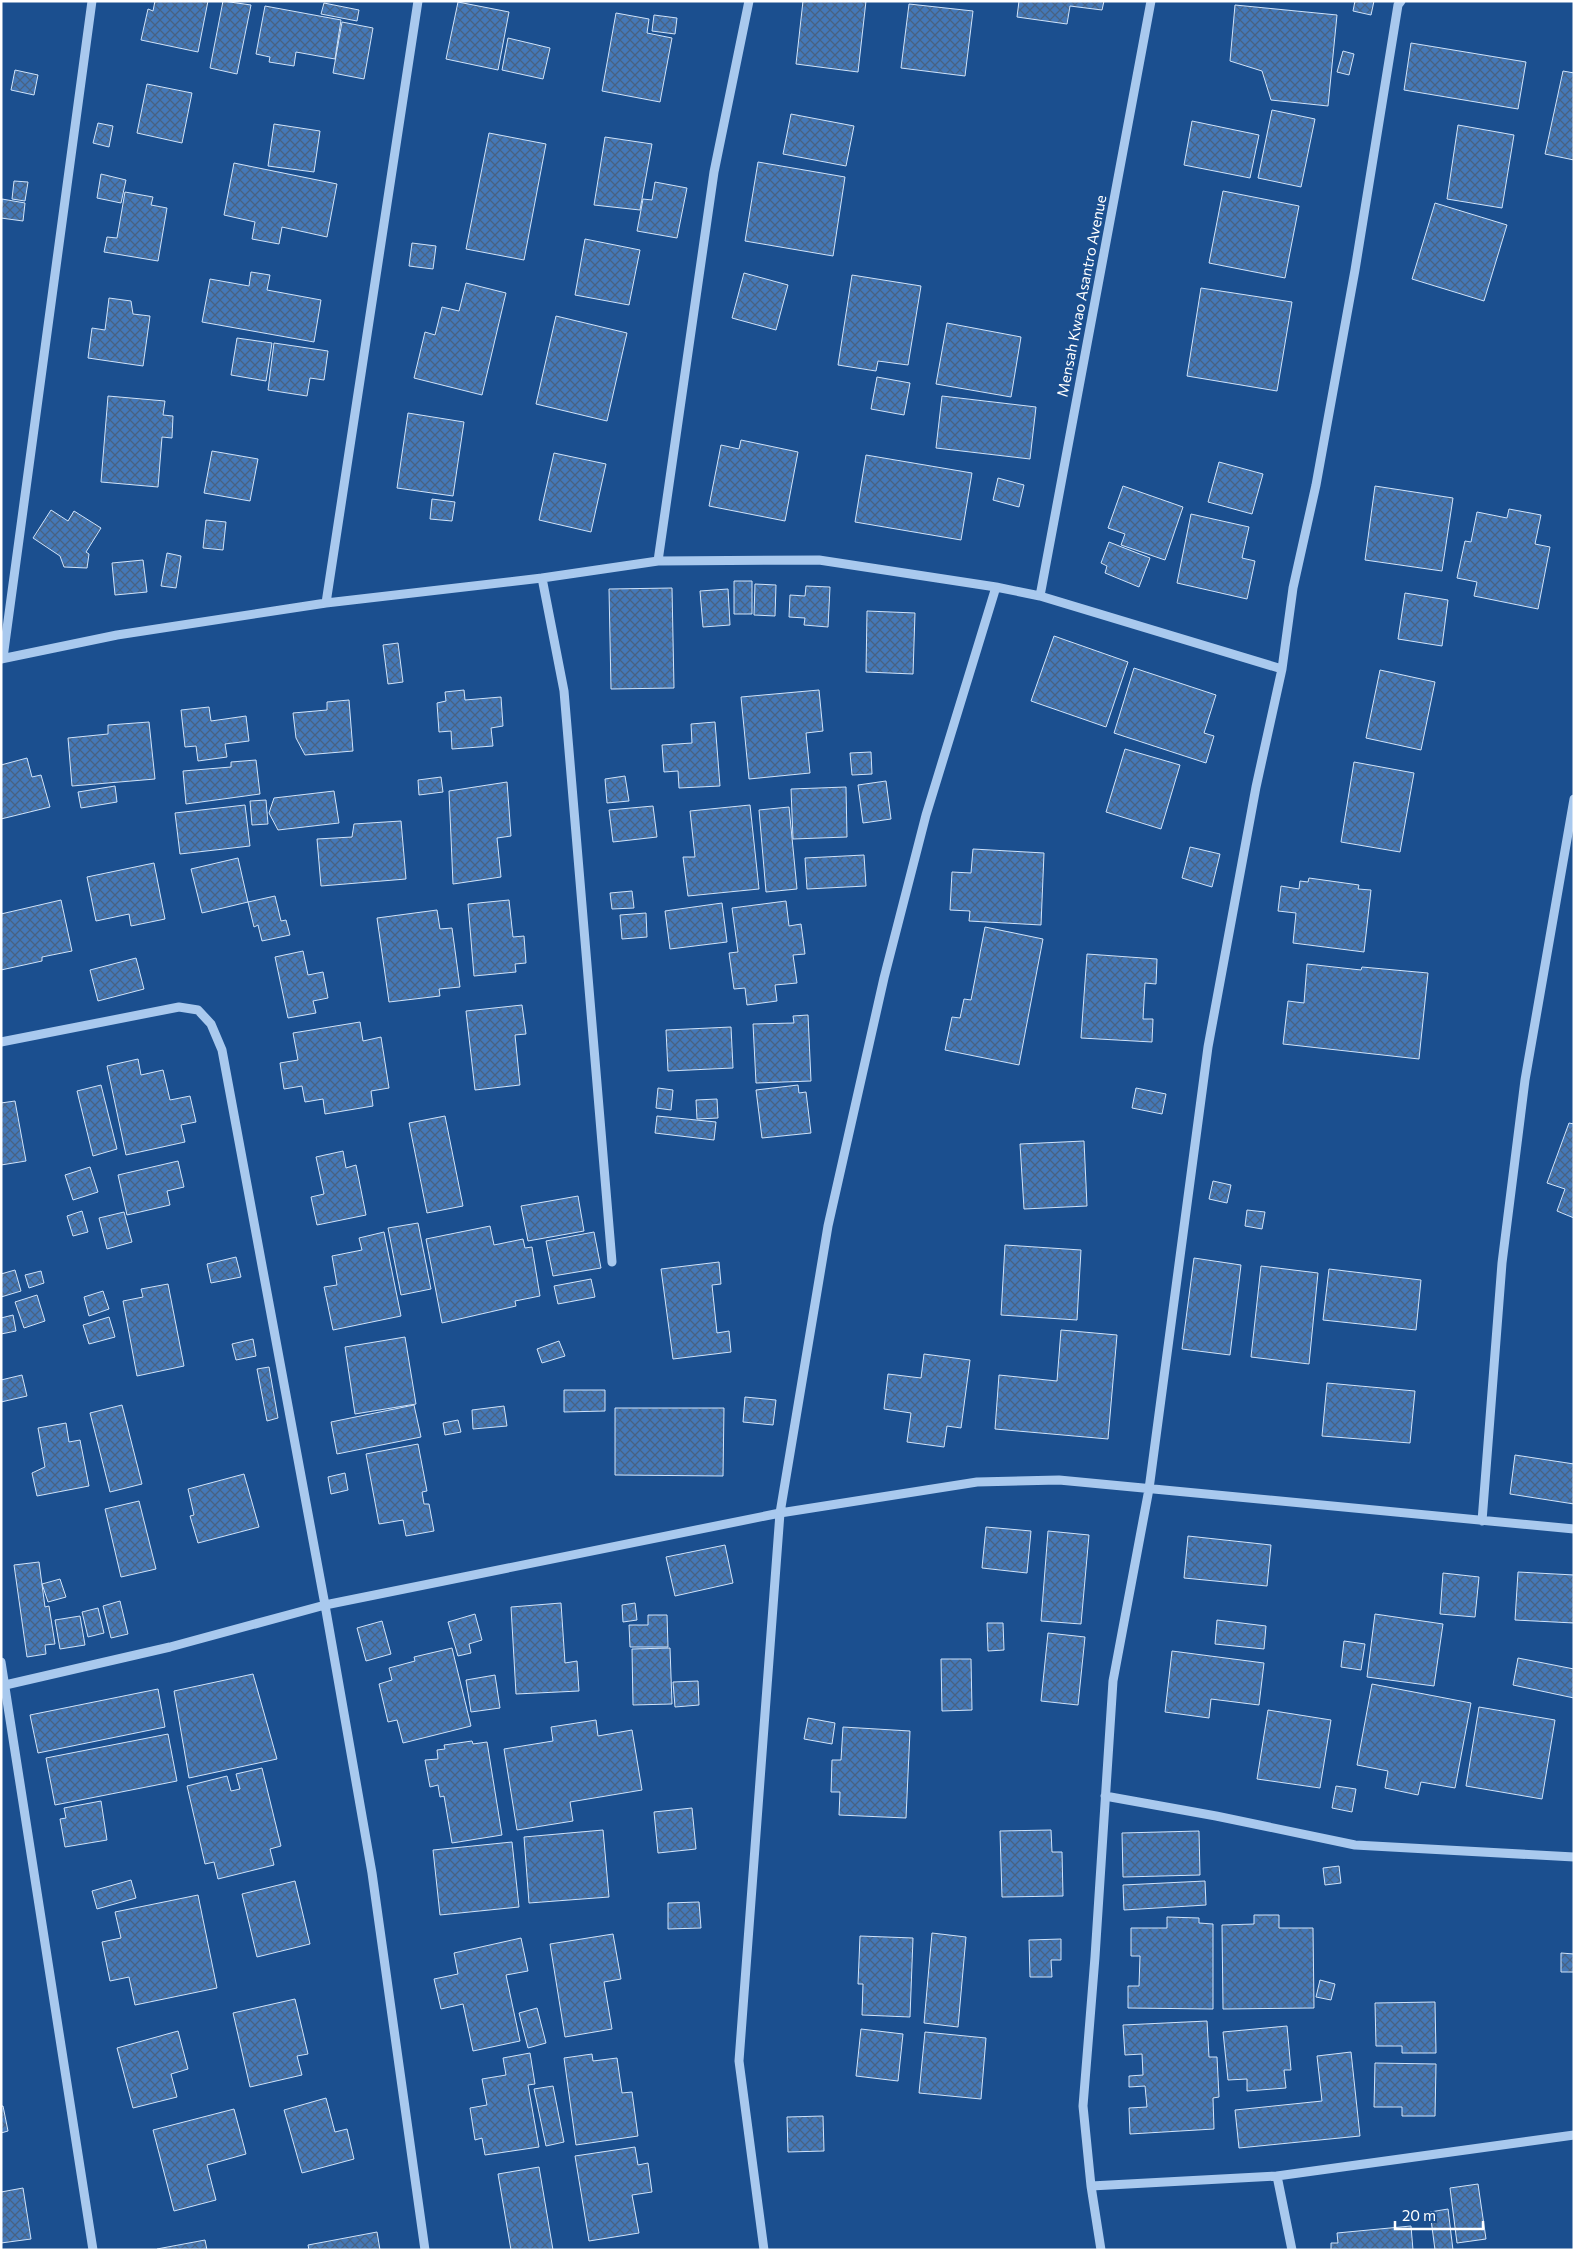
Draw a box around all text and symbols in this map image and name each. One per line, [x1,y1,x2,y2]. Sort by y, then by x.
street label: Mensah Kwao Asantro Avenue [1053,193,1109,398]
scale bar [1395,2198,1482,2230]
text: 20 m [1402,2206,1436,2224]

